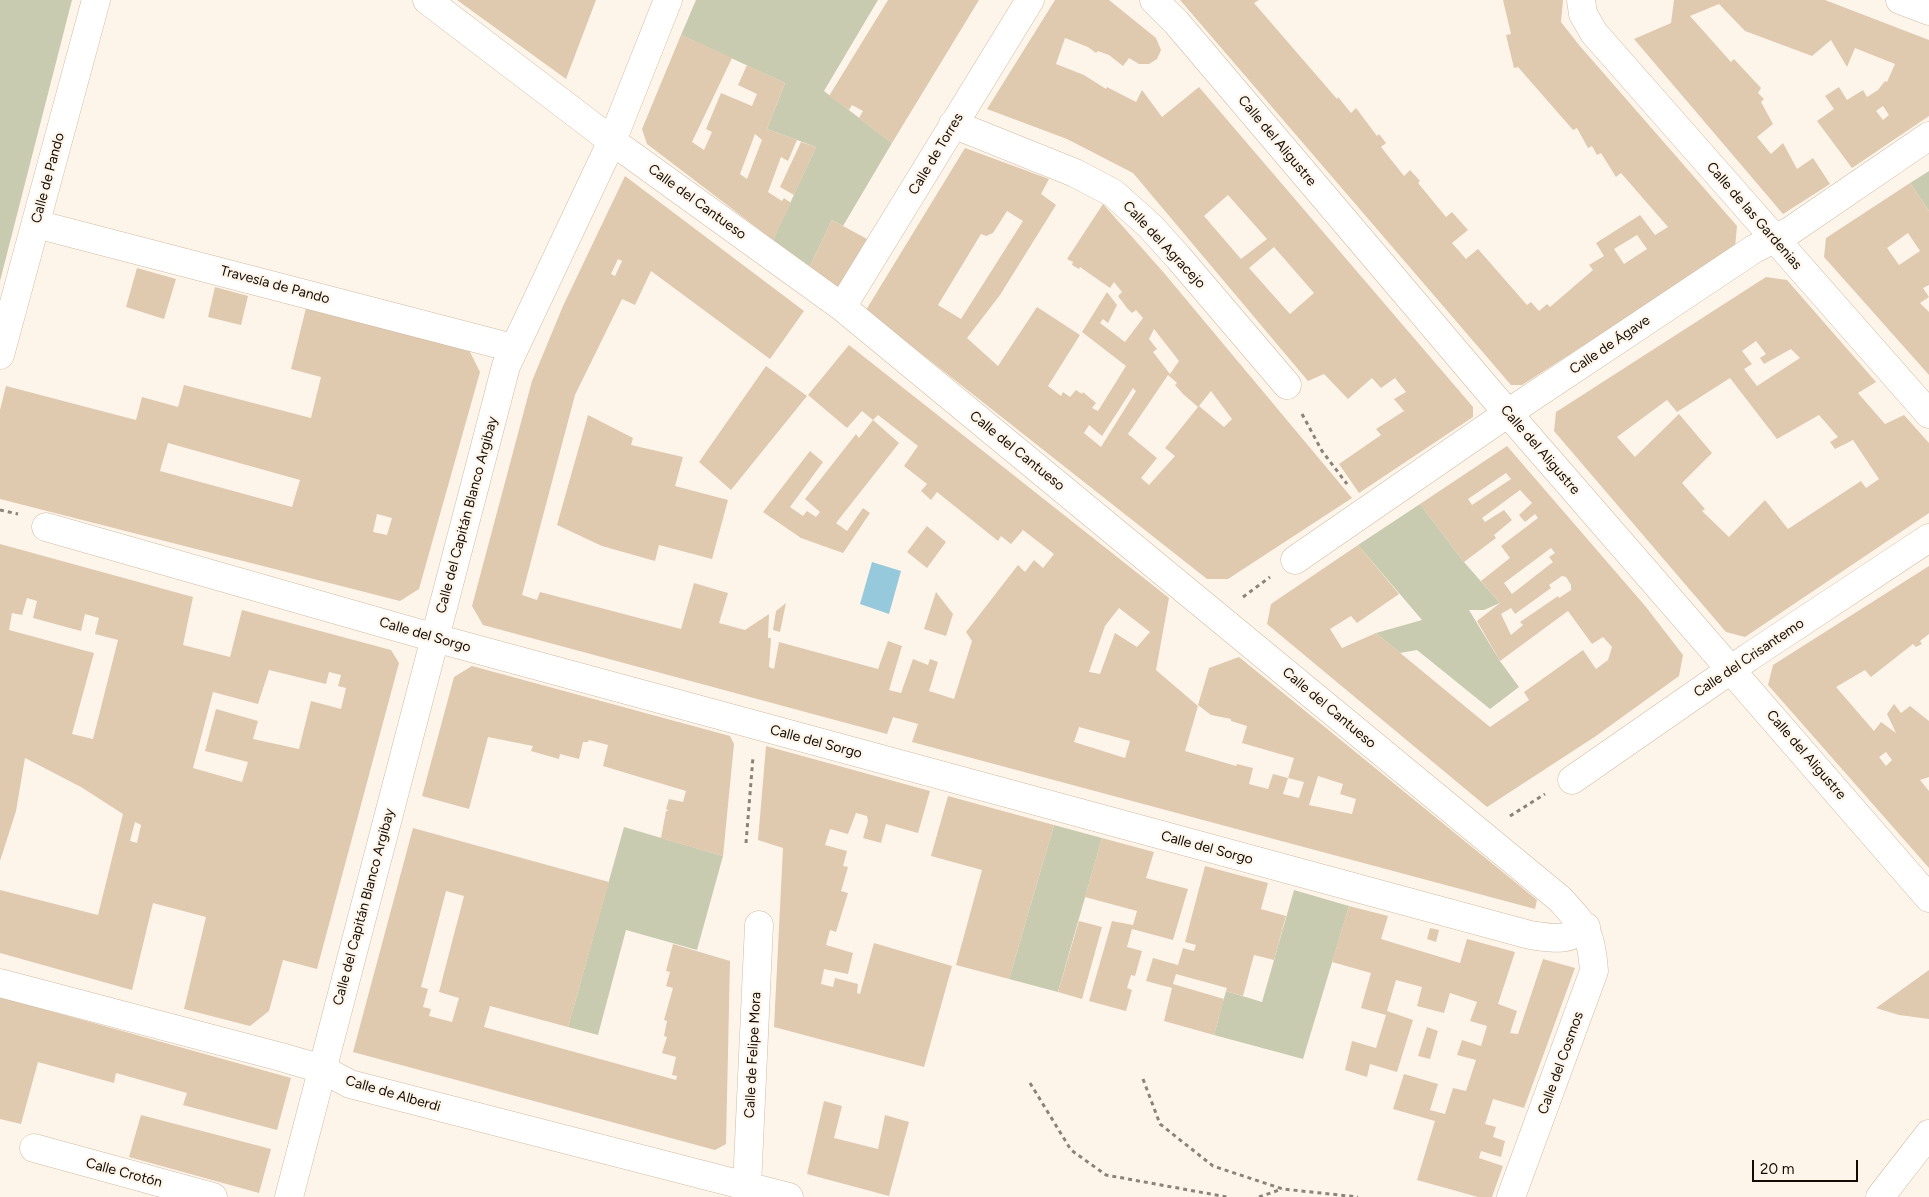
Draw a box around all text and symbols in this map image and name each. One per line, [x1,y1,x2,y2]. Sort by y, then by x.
street label: Calle del Aligustre [1234,92,1320,190]
street label: Calle de Torres [905,110,967,198]
street label: Calle de Pando [28,131,68,225]
street label: Calle de las Gardenias [1703,159,1805,273]
street label: Calle del Cantueso [645,161,749,243]
street label: Calle del Agracejo [1119,198,1209,292]
street label: Travesía de Pando [218,262,332,308]
street label: Calle de Ágave [1567,312,1653,378]
street label: Calle del Aligustre [1497,402,1583,498]
street label: Calle del Cantueso [966,408,1068,494]
street label: Calle del Capitán Blanco Argibay [433,415,501,615]
street label: Calle del Sorgo [377,614,473,656]
street label: Calle del Crisantemo [1691,615,1807,701]
street label: Calle del Cantueso [1279,664,1379,752]
street label: Calle del Aligustre [1763,707,1849,803]
street label: Calle del Sorgo [768,722,864,762]
street label: Calle del Capitán Blanco Argibay [330,807,398,1007]
street label: Calle del Sorgo [1159,828,1255,868]
street label: Calle de Felipe Mora [741,991,765,1119]
street label: Calle del Cosmos [1535,1009,1587,1117]
street label: Calle de Alberdi [343,1072,443,1116]
scale bar [1754,1150,1860,1182]
street label: Calle Crotón [84,1155,164,1191]
text: 20 m [1760,1160,1794,1178]

